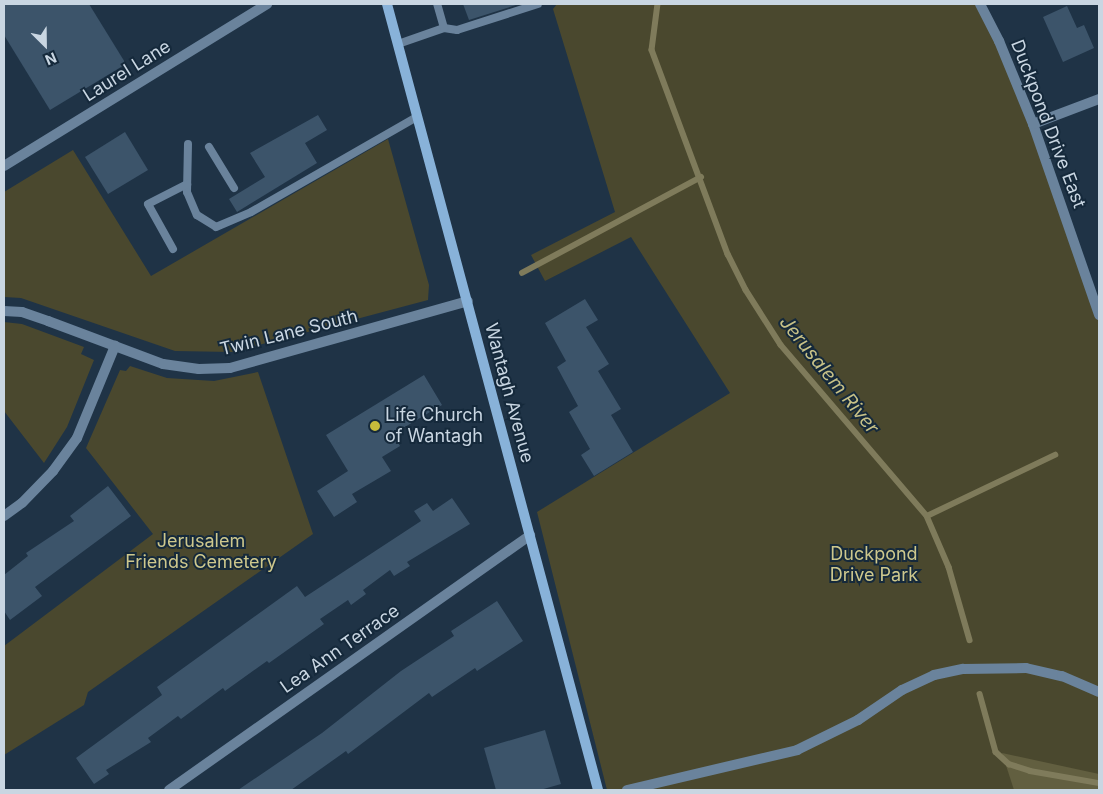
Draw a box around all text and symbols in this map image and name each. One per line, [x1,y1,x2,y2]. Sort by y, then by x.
north arrow [20,20,70,70]
street label: Laurel Lane [79,36,175,106]
street label: Duckpond Drive East [1006,37,1090,211]
text: N [43,49,59,69]
street label: Twin Lane South [218,305,360,361]
water label: Jerusalem River [775,312,883,438]
street label: Wantagh Avenue [480,321,538,465]
place label: Life Church of Wantagh [385,405,483,448]
marker: Life Church of Wantagh [369,420,381,432]
park label: Jerusalem Friends Cemetery [125,531,277,574]
park label: Duckpond Drive Park [830,544,918,586]
street label: Lea Ann Terrace [276,600,404,698]

